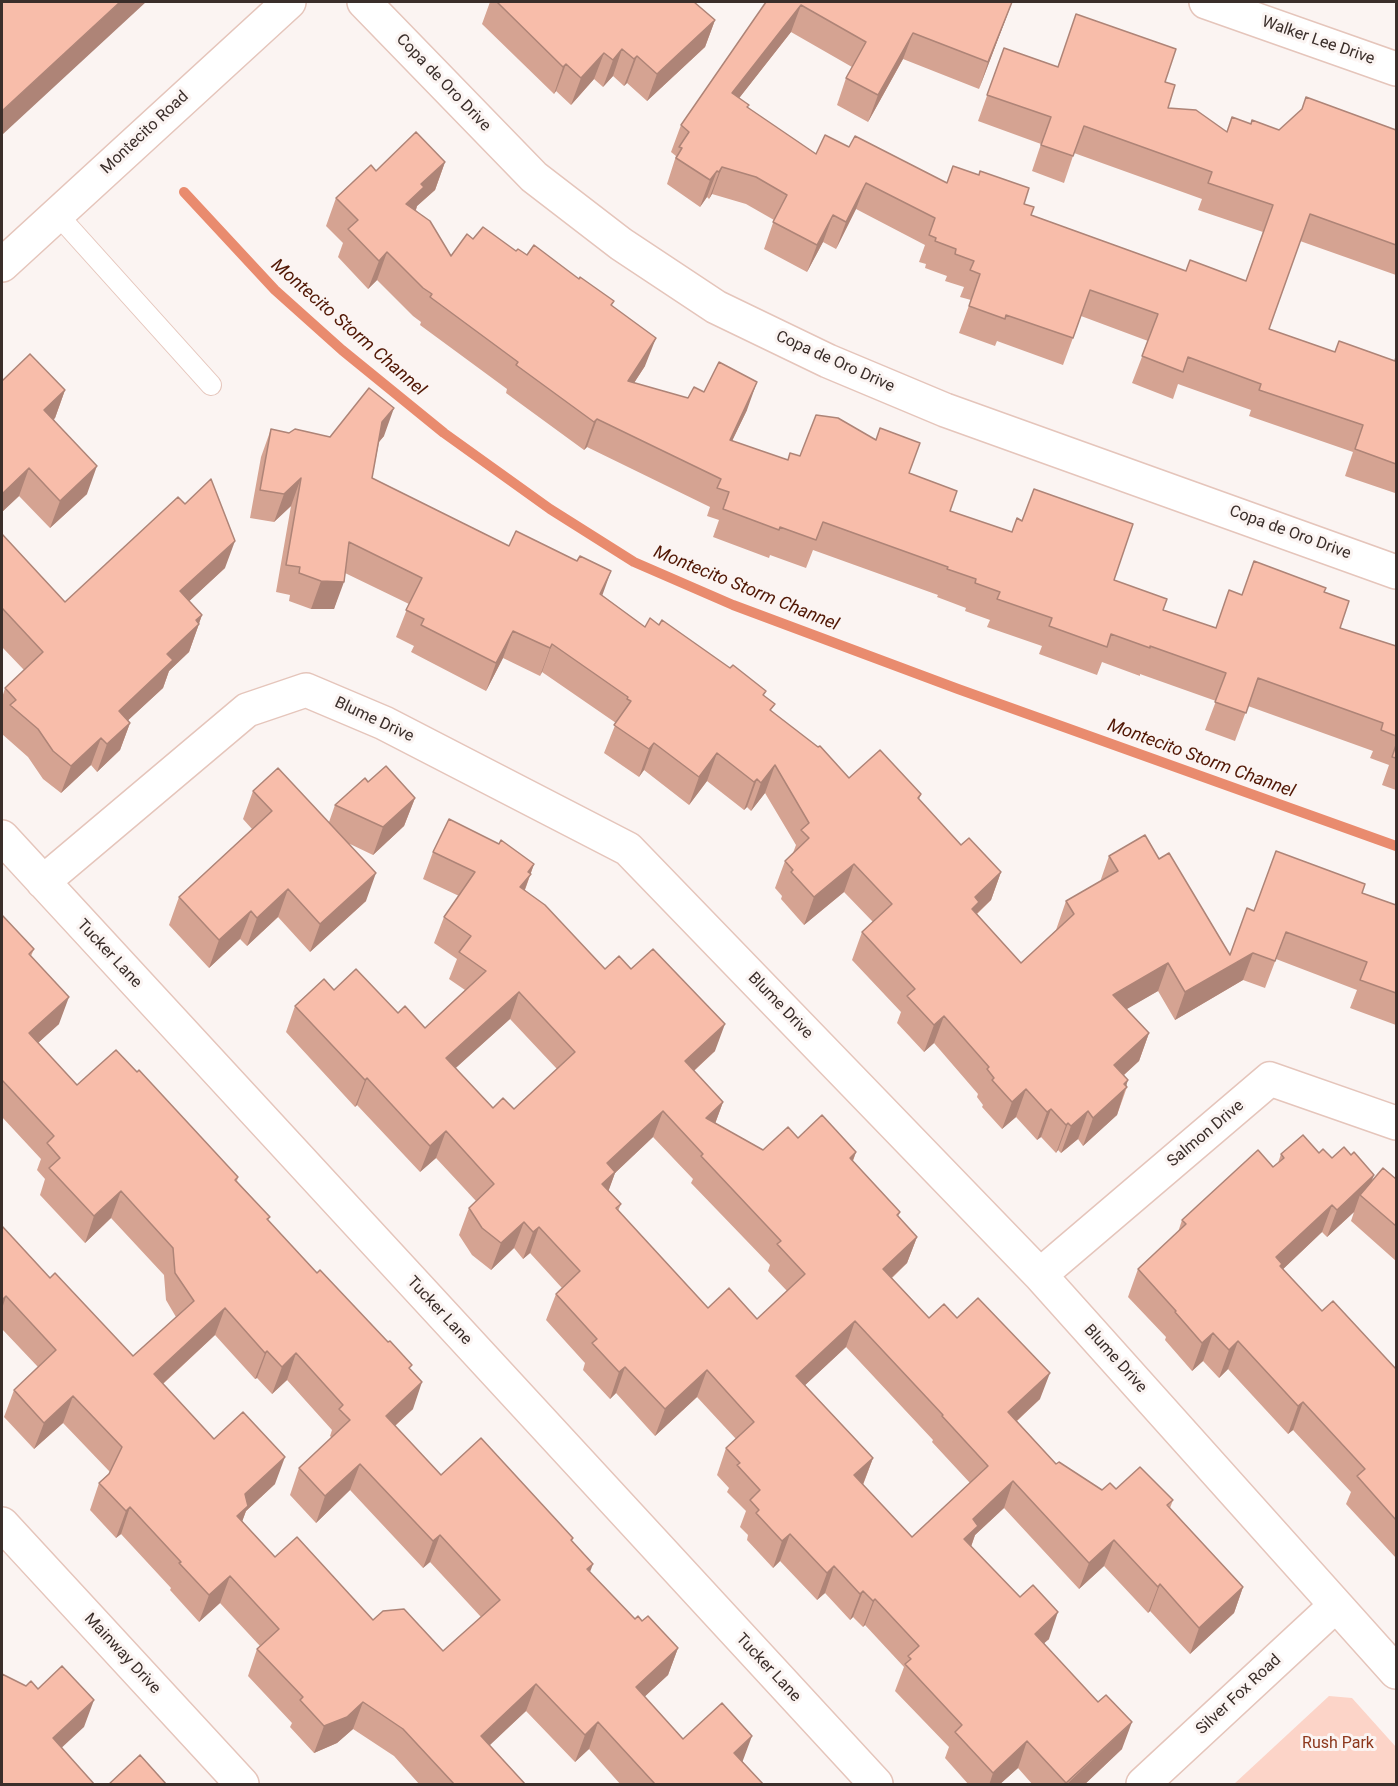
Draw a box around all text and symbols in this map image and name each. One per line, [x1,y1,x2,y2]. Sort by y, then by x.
street label: Walker Lee Drive [1259,13,1377,69]
street label: Copa de Oro Drive [392,30,494,136]
street label: Montecito Road [97,88,193,178]
water label: Montecito Storm Channel [266,255,430,401]
street label: Copa de Oro Drive [773,327,897,397]
street label: Copa de Oro Drive [1227,502,1353,564]
water label: Montecito Storm Channel [650,542,842,636]
street label: Blume Drive [331,693,417,747]
water label: Montecito Storm Channel [1104,715,1298,803]
street label: Tucker Lane [72,916,146,992]
street label: Blume Drive [744,969,816,1043]
street label: Salmon Drive [1164,1096,1248,1172]
street label: Tucker Lane [402,1273,476,1349]
street label: Blume Drive [1079,1321,1151,1397]
street label: Mainway Drive [80,1610,164,1698]
street label: Tucker Lane [731,1630,805,1706]
street label: Silver Fox Road [1193,1651,1285,1739]
park label: Rush Park [1302,1734,1374,1754]

